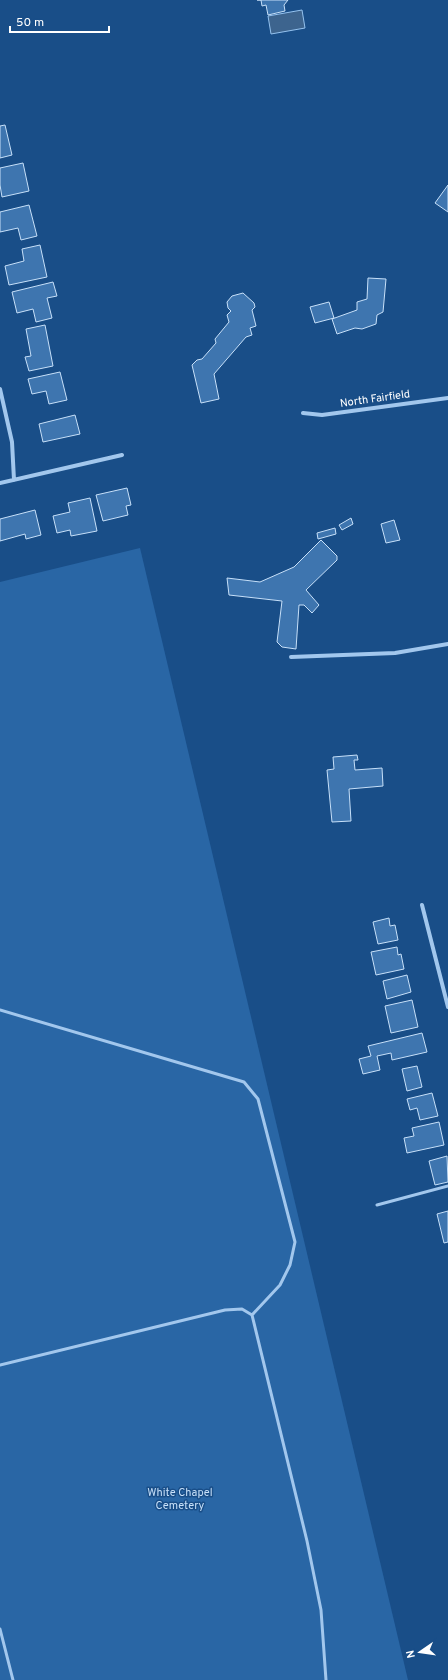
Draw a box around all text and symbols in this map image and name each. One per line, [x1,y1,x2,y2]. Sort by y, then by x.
scale bar [10,8,109,34]
text: 50 m [16,15,44,31]
street label: North Fairfield [339,387,411,411]
park label: White Chapel Cemetery [147,1486,213,1513]
north arrow [400,1632,440,1672]
text: N [404,1649,419,1659]

